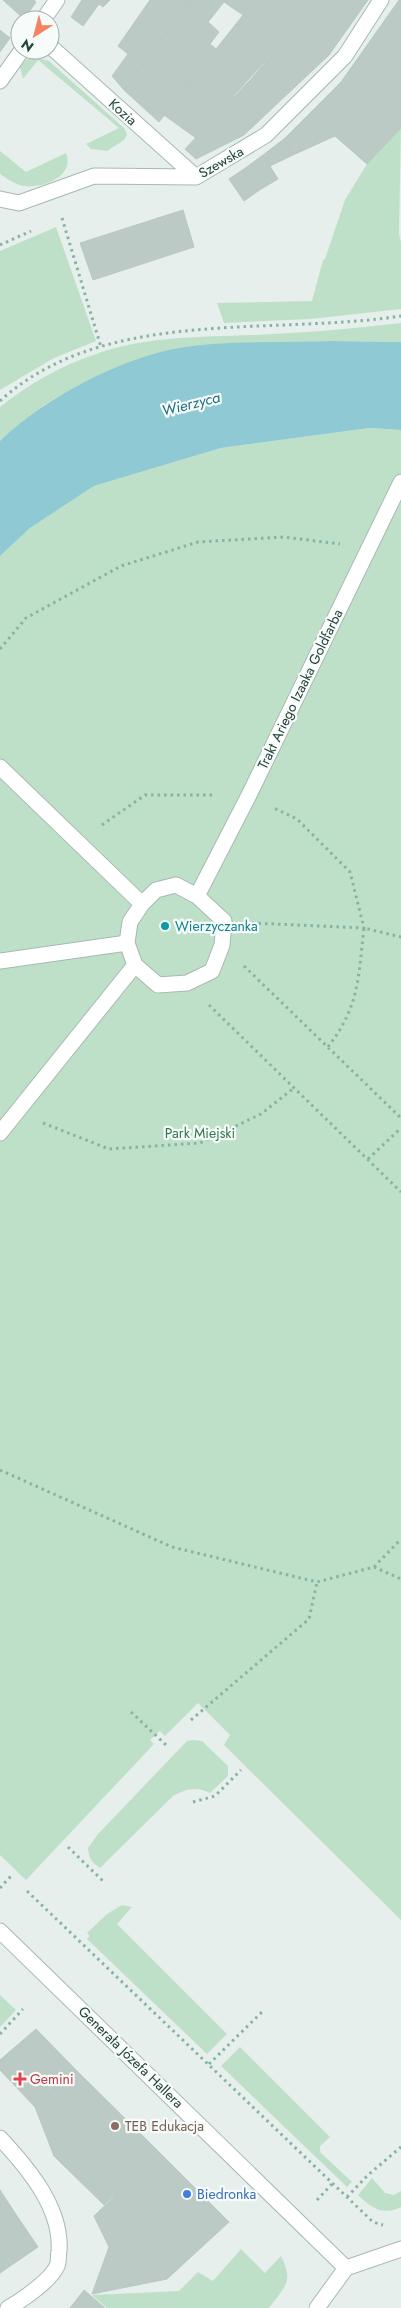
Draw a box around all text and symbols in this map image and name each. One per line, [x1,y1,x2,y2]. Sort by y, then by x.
north arrow [10,10,60,60]
text: N [17,34,38,57]
street label: Kozia [105,94,141,130]
street label: Szewska [195,141,247,183]
water label: Wierzyca [159,386,223,422]
street label: Trakt Ariego Izaaka Goldfarba [252,606,348,772]
place label: Wierzyczanka [175,916,258,936]
marker: Wierzyczanka [159,920,171,932]
park label: Park Miejski [165,1123,235,1143]
street label: Generała Józefa Hallera [74,2001,188,2113]
place label: Gemini [30,2069,74,2089]
marker: Gemini [14,2073,26,2085]
place label: TEB Edukacja [125,2116,204,2136]
marker: TEB Edukacja [109,2120,121,2132]
place label: Biedronka [197,2184,256,2204]
marker: Biedronka [181,2188,193,2200]

